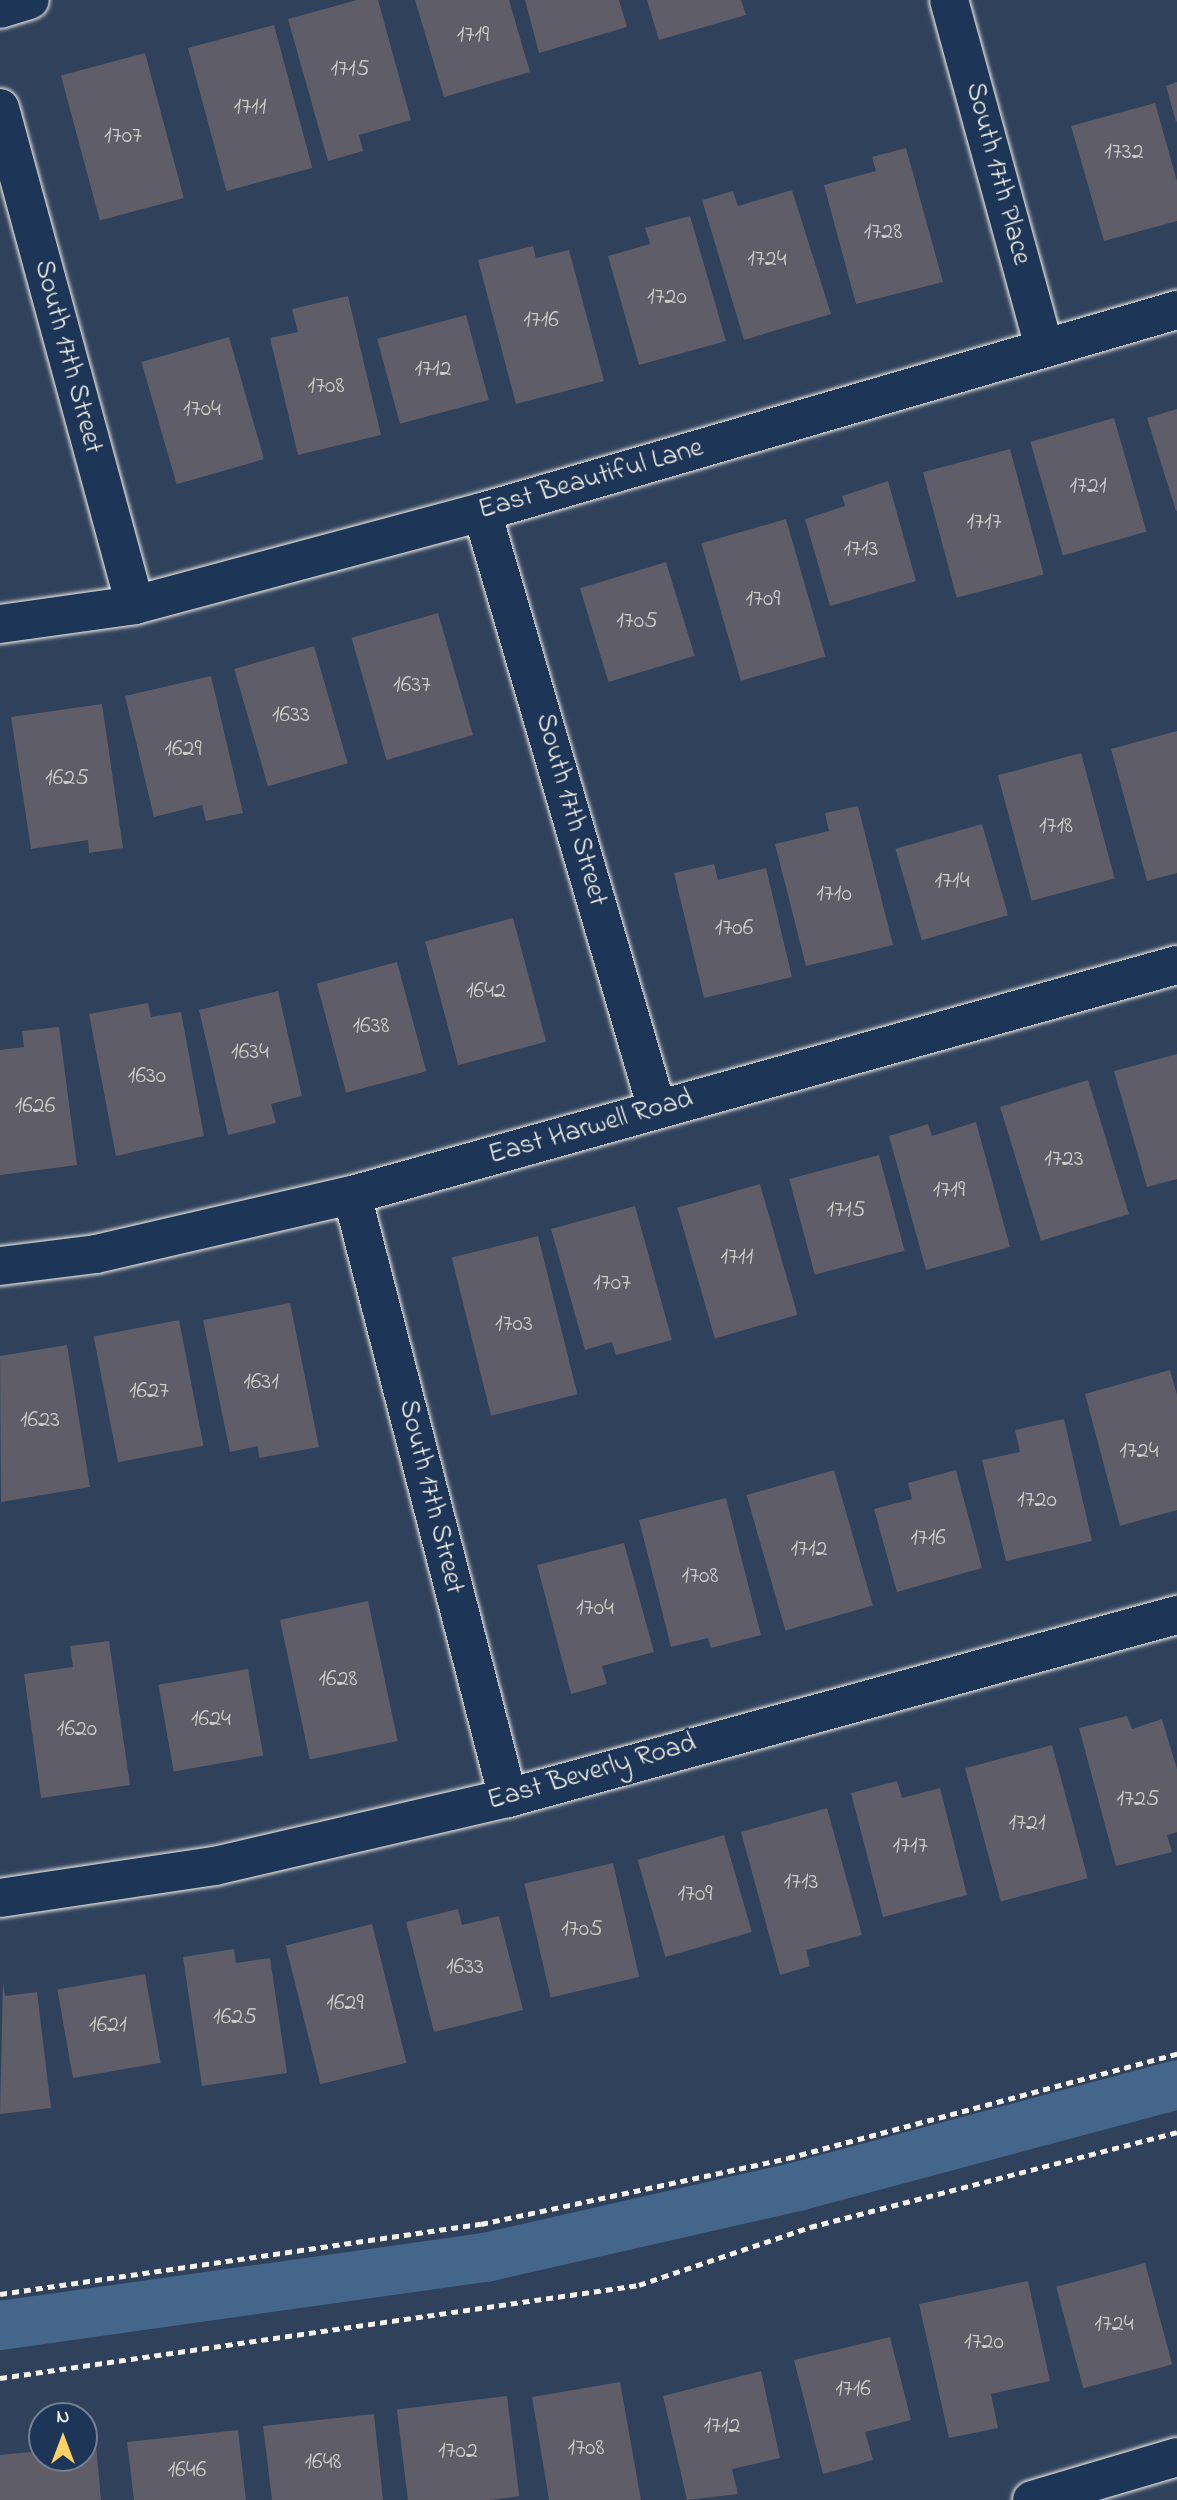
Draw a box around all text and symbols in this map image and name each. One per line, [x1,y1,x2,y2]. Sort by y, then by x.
house number: 1719 [457,22,489,50]
house number: 1715 [331,56,369,84]
street label: South 17th Place [956,79,1038,269]
house number: 1711 [234,94,266,122]
house number: 1707 [104,123,142,151]
house number: 1732 [1104,139,1144,167]
house number: 1728 [864,219,902,247]
house number: 1724 [747,246,787,274]
street label: South 17th Street [25,257,109,457]
house number: 1720 [647,284,687,312]
house number: 1716 [523,307,559,335]
house number: 1712 [414,356,452,384]
house number: 1708 [308,373,344,401]
house number: 1704 [183,396,221,424]
street label: East Beautiful Lane [475,432,707,528]
house number: 1721 [1069,473,1107,501]
house number: 1717 [966,509,1002,537]
house number: 1713 [843,536,879,564]
house number: 1709 [745,586,781,614]
house number: 1705 [616,608,658,636]
house number: 1637 [393,672,431,700]
house number: 1633 [272,702,310,730]
street label: South 17th Street [526,710,614,910]
house number: 1629 [164,736,202,764]
house number: 1625 [45,765,89,793]
house number: 1718 [1039,813,1073,841]
house number: 1714 [934,868,970,896]
house number: 1710 [816,881,852,909]
house number: 1706 [715,915,753,943]
house number: 1642 [466,978,506,1006]
house number: 1638 [352,1013,390,1041]
house number: 1634 [231,1039,269,1067]
house number: 1630 [128,1063,166,1091]
street label: East Harwell Road [485,1083,697,1173]
house number: 1626 [15,1093,55,1121]
house number: 1723 [1044,1146,1084,1174]
house number: 1719 [933,1177,965,1205]
house number: 1715 [827,1197,865,1225]
house number: 1711 [721,1244,753,1272]
house number: 1707 [593,1270,631,1298]
house number: 1703 [495,1311,533,1339]
house number: 1631 [243,1369,279,1397]
house number: 1627 [129,1378,169,1406]
street label: South 17th Street [390,1396,470,1598]
house number: 1623 [20,1407,60,1435]
house number: 1724 [1119,1438,1159,1466]
house number: 1720 [1017,1487,1057,1515]
house number: 1716 [910,1525,946,1553]
house number: 1712 [790,1536,828,1564]
house number: 1708 [682,1563,718,1591]
house number: 1704 [576,1595,614,1623]
house number: 1628 [318,1666,358,1694]
house number: 1624 [191,1706,231,1734]
house number: 1620 [57,1716,97,1744]
street label: East Beverly Road [484,1727,700,1819]
house number: 1725 [1116,1786,1160,1814]
house number: 1721 [1008,1810,1046,1838]
house number: 1717 [892,1833,928,1861]
house number: 1713 [783,1869,819,1897]
house number: 1709 [677,1881,713,1909]
house number: 1705 [561,1916,603,1944]
house number: 1633 [446,1954,484,1982]
house number: 1629 [326,1990,364,2018]
house number: 1625 [213,2004,257,2032]
house number: 1621 [89,2012,127,2040]
house number: 1724 [1094,2311,1134,2339]
house number: 1720 [964,2329,1004,2357]
house number: 1716 [835,2376,871,2404]
north arrow [28,2402,98,2472]
text: N [57,2404,69,2431]
house number: 1712 [703,2413,741,2441]
house number: 1708 [568,2435,604,2463]
house number: 1702 [438,2438,478,2466]
house number: 1648 [304,2449,342,2477]
house number: 1646 [168,2457,206,2485]

